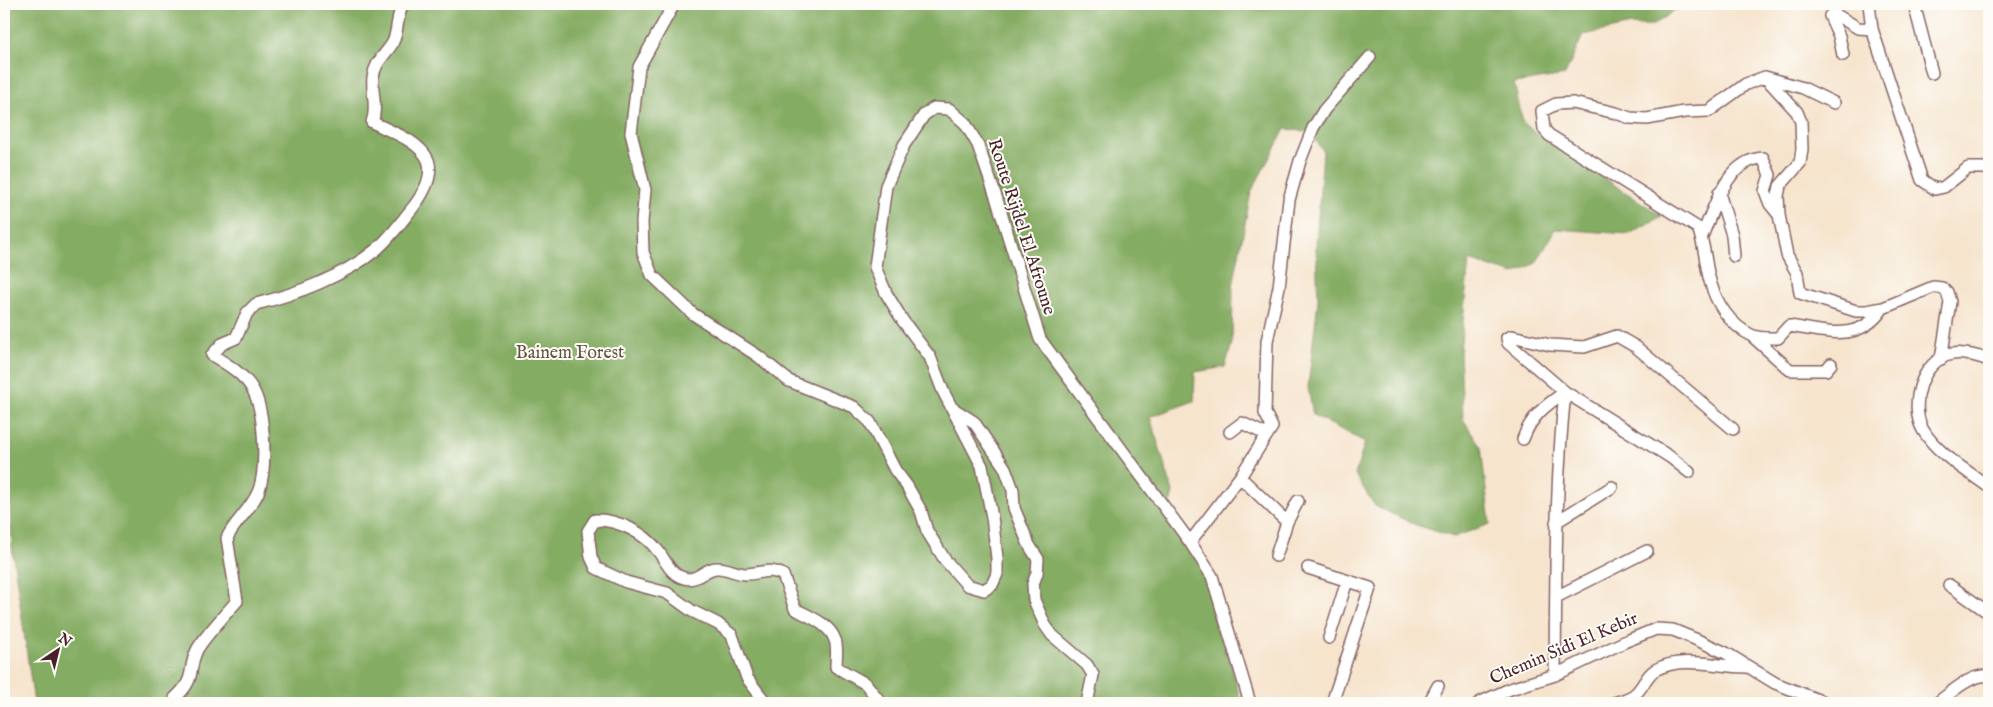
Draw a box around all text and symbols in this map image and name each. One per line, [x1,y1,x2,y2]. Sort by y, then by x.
street label: Route Rijdel El Afroune [982,136,1060,318]
park label: Bainem Forest [516,342,624,365]
street label: Chemin Sidi El Kebir [1486,607,1642,691]
north arrow [32,624,82,674]
text: N [54,629,75,651]

